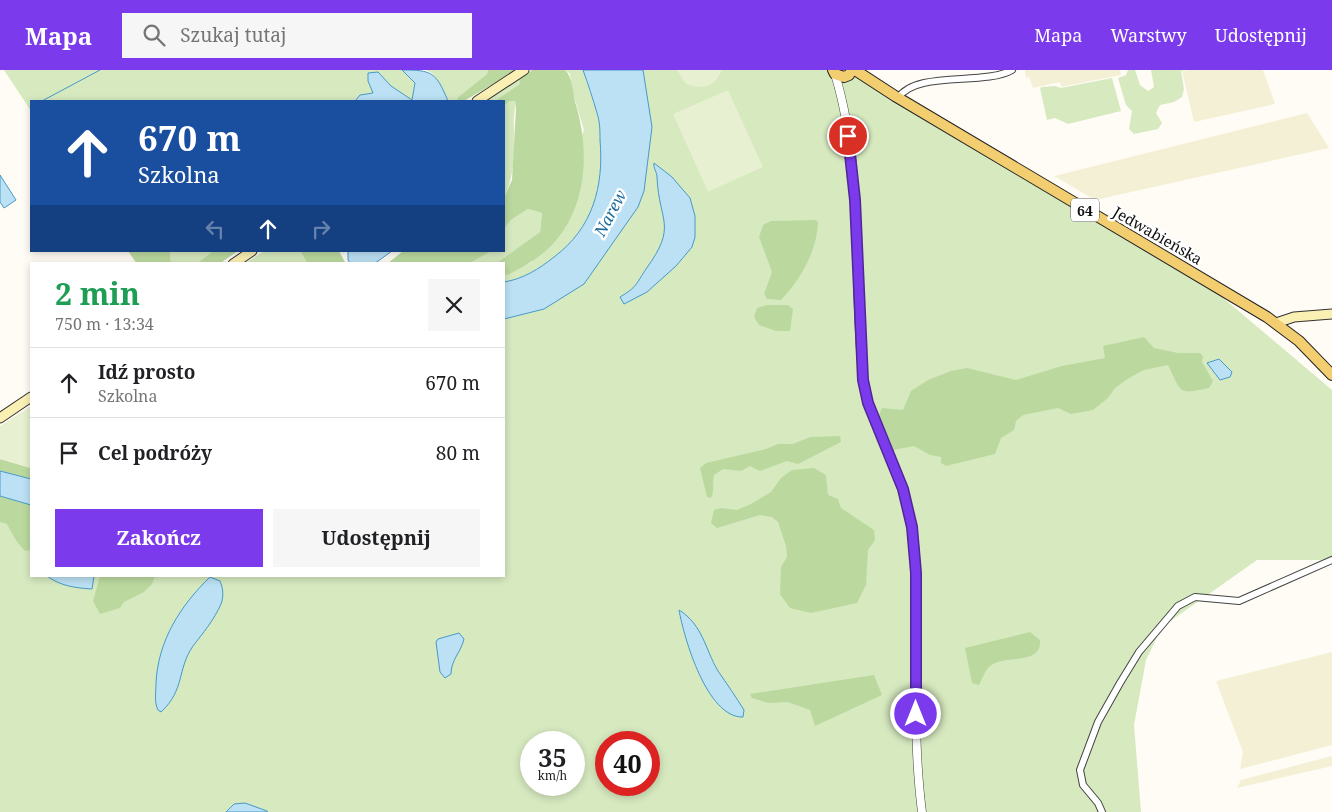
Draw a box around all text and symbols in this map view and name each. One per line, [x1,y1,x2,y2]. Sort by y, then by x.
search box [122,13,472,58]
text: Mapa [25,19,92,52]
icon: search [140,21,168,49]
text: Szukaj tutaj [180,22,287,48]
text: Mapa [1034,23,1082,47]
text: Warstwy [1110,23,1187,47]
text: Udostępnij [1215,23,1307,47]
text: 670 m [138,114,241,161]
pin [827,115,869,157]
icon: ahead [55,120,120,185]
icon: arrive [834,122,862,150]
text: Szkolna [138,159,220,189]
water label: Narew [588,186,631,241]
road number: 64 [1071,198,1099,222]
street label: Jedwabieńska [1109,201,1206,269]
icon: left [201,215,229,243]
icon: ahead [254,215,282,243]
icon: right [307,215,335,243]
text: 2 min [55,273,140,314]
button: close [428,279,480,331]
text: 750 m · 13:34 [55,313,154,335]
text: Idź prosto [98,359,195,385]
icon: ahead [55,369,83,397]
text: 670 m [425,370,480,396]
text: Szkolna [98,385,157,407]
icon: arrive [55,439,83,467]
text: Cel podróży [98,440,212,466]
text: 80 m [436,440,480,466]
button: Zakończ [55,509,263,567]
button: Udostępnij [273,509,480,567]
position arrow [889,687,941,739]
speed limit sign: 40 [595,731,660,796]
text: 35 [538,740,567,774]
text: km/h [538,767,567,784]

